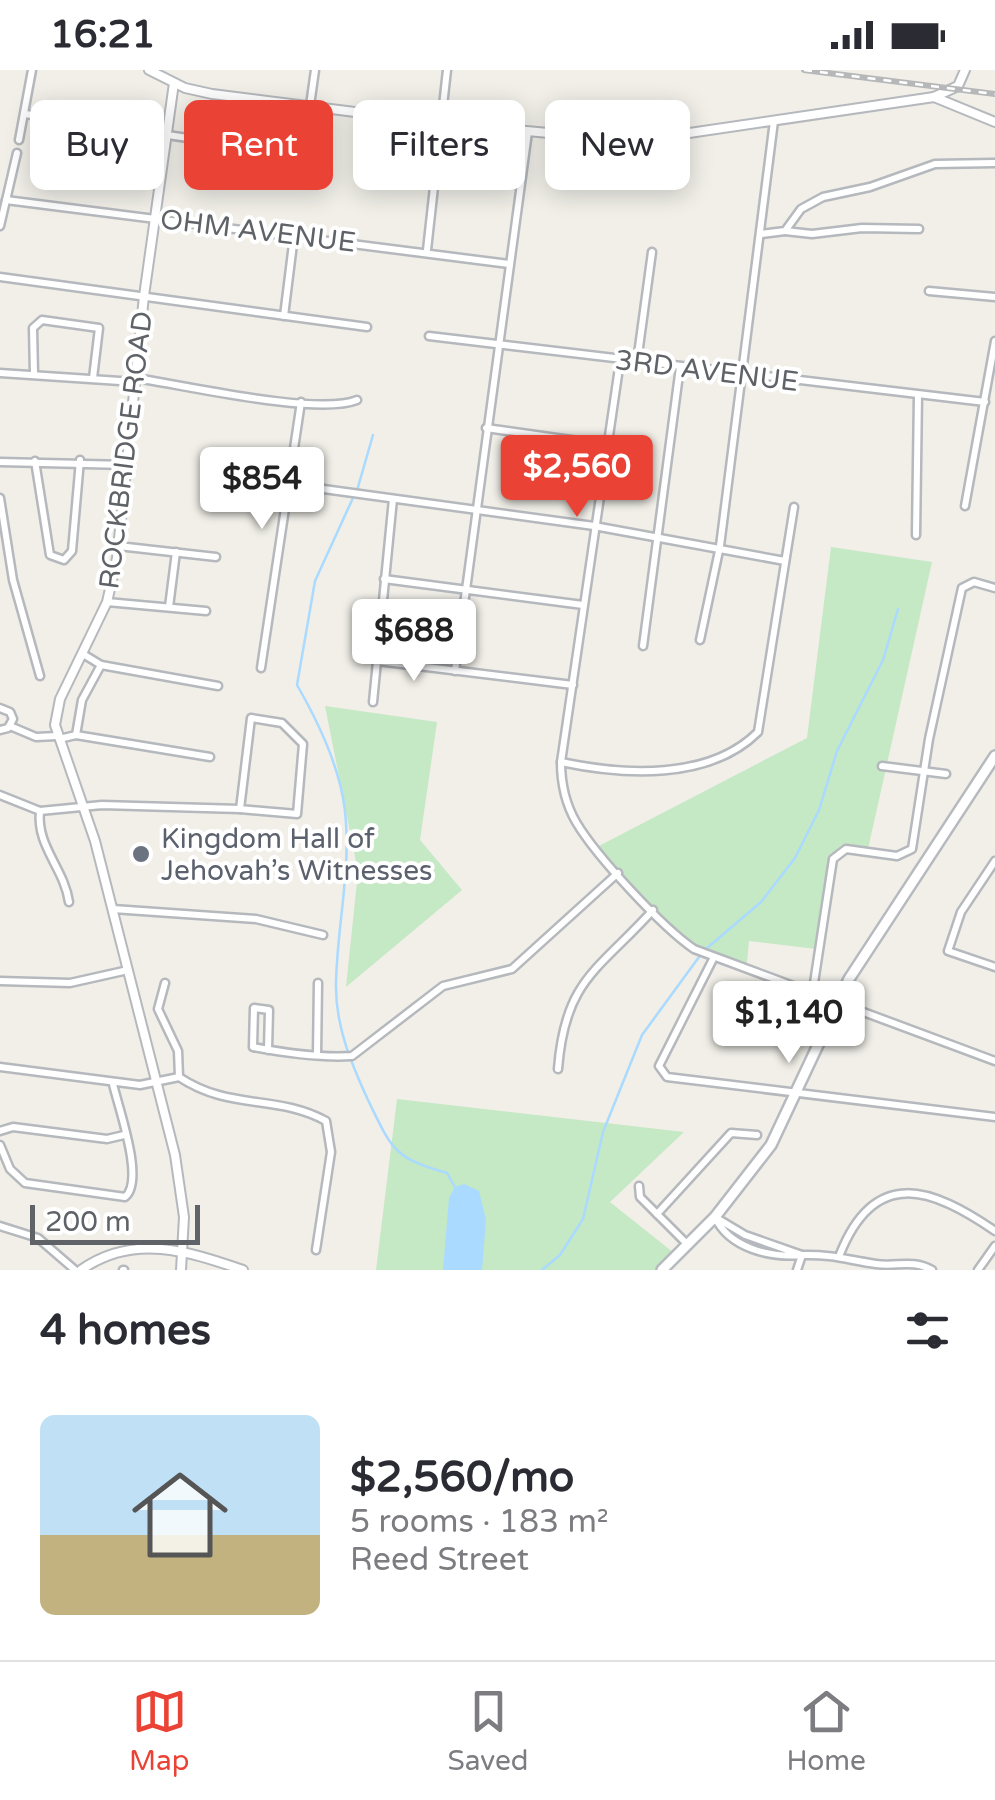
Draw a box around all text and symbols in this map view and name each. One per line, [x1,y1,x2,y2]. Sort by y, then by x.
text: 16:21 [50,12,155,58]
chip: Buy [30,100,164,190]
chip: Rent [184,100,333,190]
chip: Filters [353,100,525,190]
chip: New [545,100,690,190]
street label: OHM AVENUE [158,202,358,260]
street label: ROCKBRIDGE ROAD [92,309,160,591]
street label: 3RD AVENUE [613,343,800,399]
pin: $2,560 [496,435,658,520]
pin: $854 [203,447,321,532]
text: $2,560 [523,448,631,486]
text: $854 [222,460,302,498]
pin: $688 [355,599,473,684]
text: $688 [374,612,454,650]
place label: Kingdom Hall of Jehovah’s Witnesses [161,822,433,888]
marker: Kingdom Hall of Jehovah’s Witnesses [130,843,152,865]
pin: $1,140 [708,981,870,1066]
text: $1,140 [735,994,843,1032]
scale bar [30,1200,200,1244]
text: 200 m [45,1205,131,1239]
icon: filters [900,1303,955,1358]
text: 4 homes [40,1305,211,1356]
text: $2,560/mo [350,1452,574,1503]
icon: home [120,1455,240,1575]
text: 5 rooms · 183 m² [350,1503,609,1541]
text: Reed Street [350,1541,529,1579]
tab: Map [129,1684,190,1778]
tab: Saved [448,1684,529,1778]
tab: Home [787,1684,866,1778]

